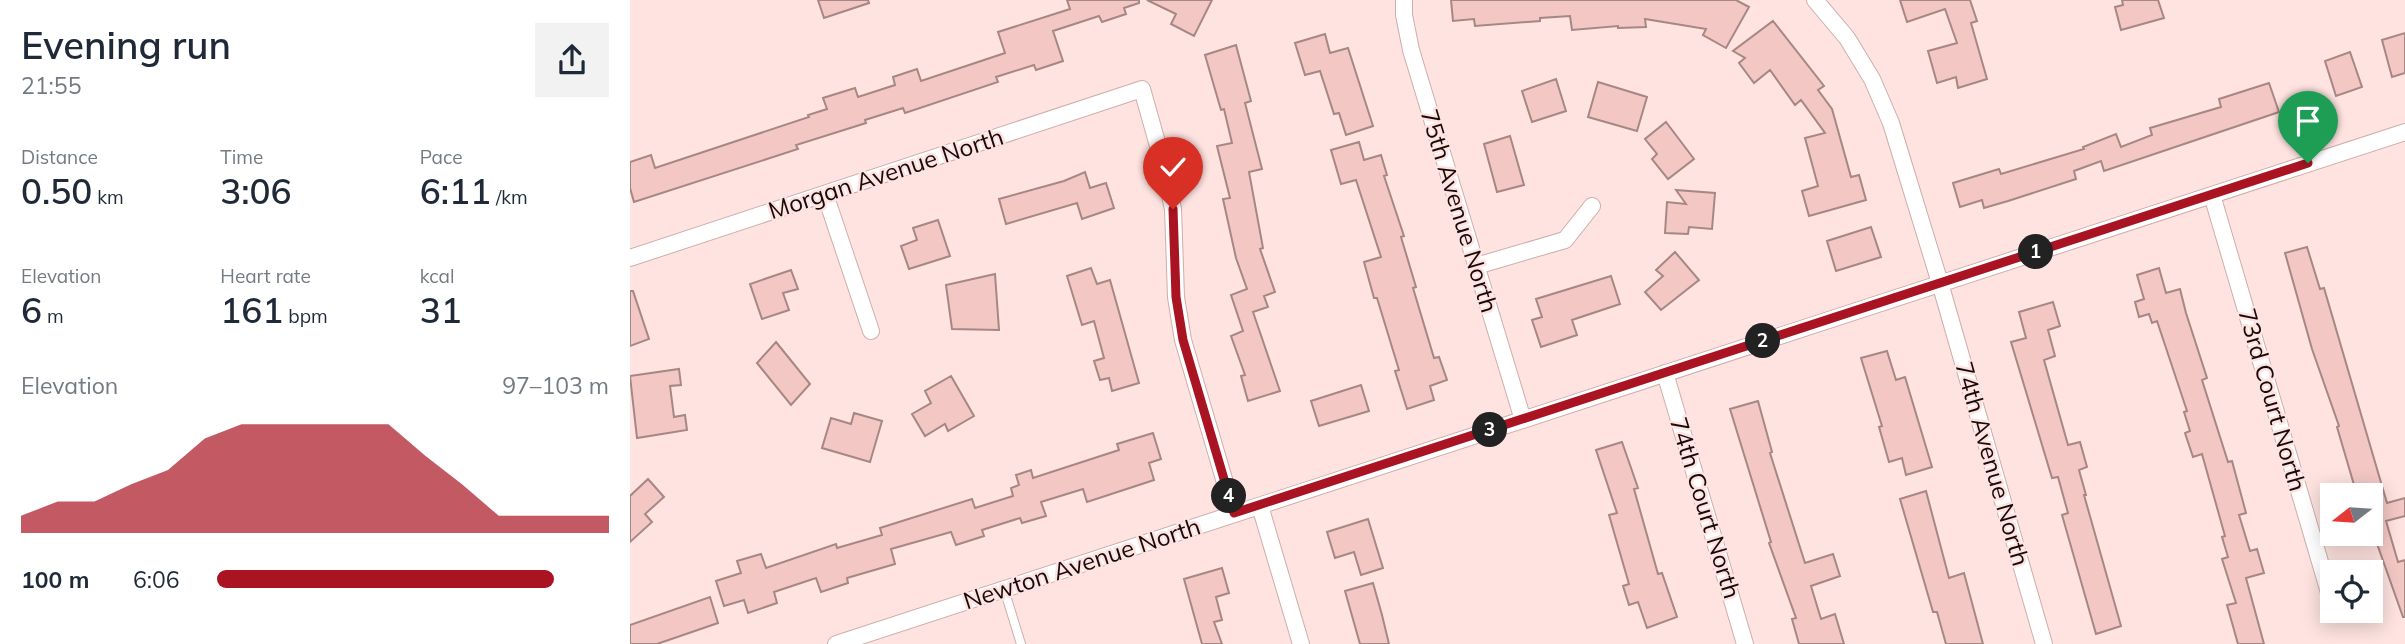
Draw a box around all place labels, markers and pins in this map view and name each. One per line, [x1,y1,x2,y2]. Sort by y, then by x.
pin [2278,91,2338,163]
pin [1143,137,1203,209]
pin: 1 [2018,234,2054,270]
pin: 2 [1746,324,1780,358]
pin: 3 [1472,412,1508,448]
pin: 4 [1212,478,1246,514]

